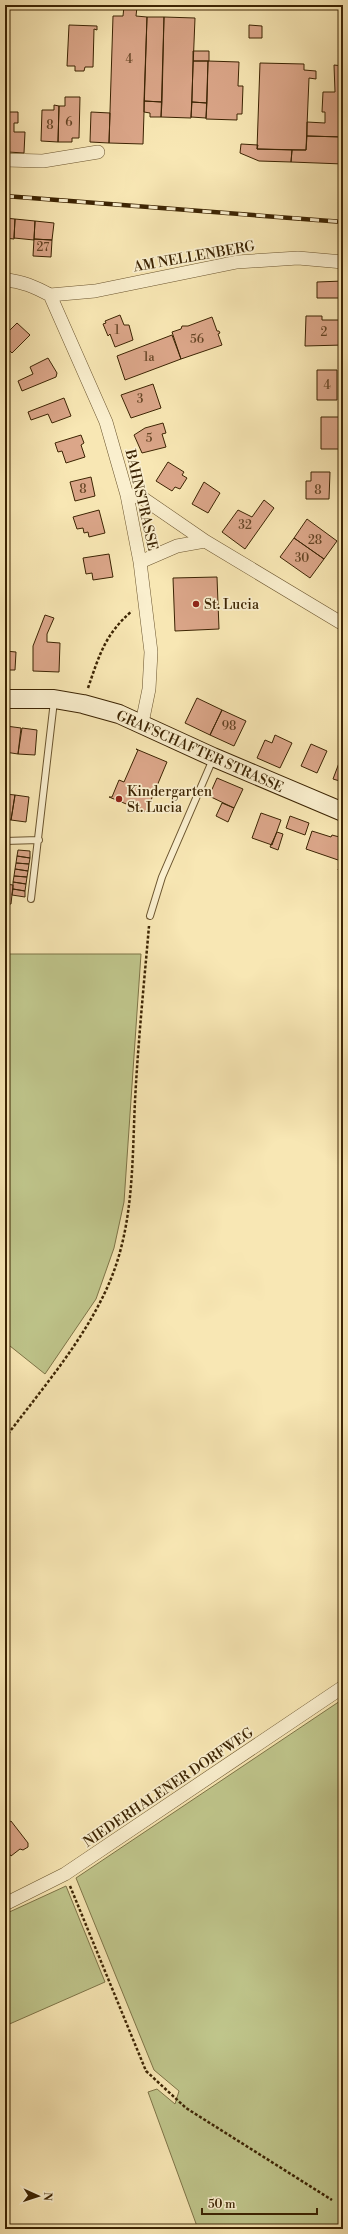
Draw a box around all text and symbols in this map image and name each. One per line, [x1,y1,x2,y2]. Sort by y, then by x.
house number: 4 [125,52,133,67]
house number: 6 [65,115,73,130]
house number: 8 [46,118,54,133]
street label: AM NELLENBERG [131,237,257,277]
house number: 27 [37,240,49,255]
house number: 1 [114,323,120,338]
house number: 2 [321,325,328,340]
house number: 56 [190,332,204,347]
house number: 1a [143,350,156,365]
house number: 4 [323,378,331,393]
house number: 3 [137,392,144,407]
house number: 5 [146,431,153,446]
street label: BAHNSTRASSE [120,447,161,553]
house number: 8 [79,482,87,497]
house number: 8 [314,483,322,498]
house number: 32 [238,518,252,533]
house number: 28 [308,533,322,548]
house number: 30 [295,551,309,566]
place label: St. Lucia [204,596,260,614]
marker: St. Lucia [191,599,201,609]
street label: GRAFSCHAFTER STRASSE [113,707,286,797]
house number: 98 [222,719,236,734]
place label: Kindergarten St. Lucia [127,783,213,817]
marker: Kindergarten St. Lucia [114,794,124,804]
street label: NIEDERHALENER DORFWEG [80,1724,258,1852]
north arrow [18,2176,58,2216]
scale bar [202,2190,317,2216]
text: N [40,2192,54,2201]
text: 50 m [208,2197,236,2212]

